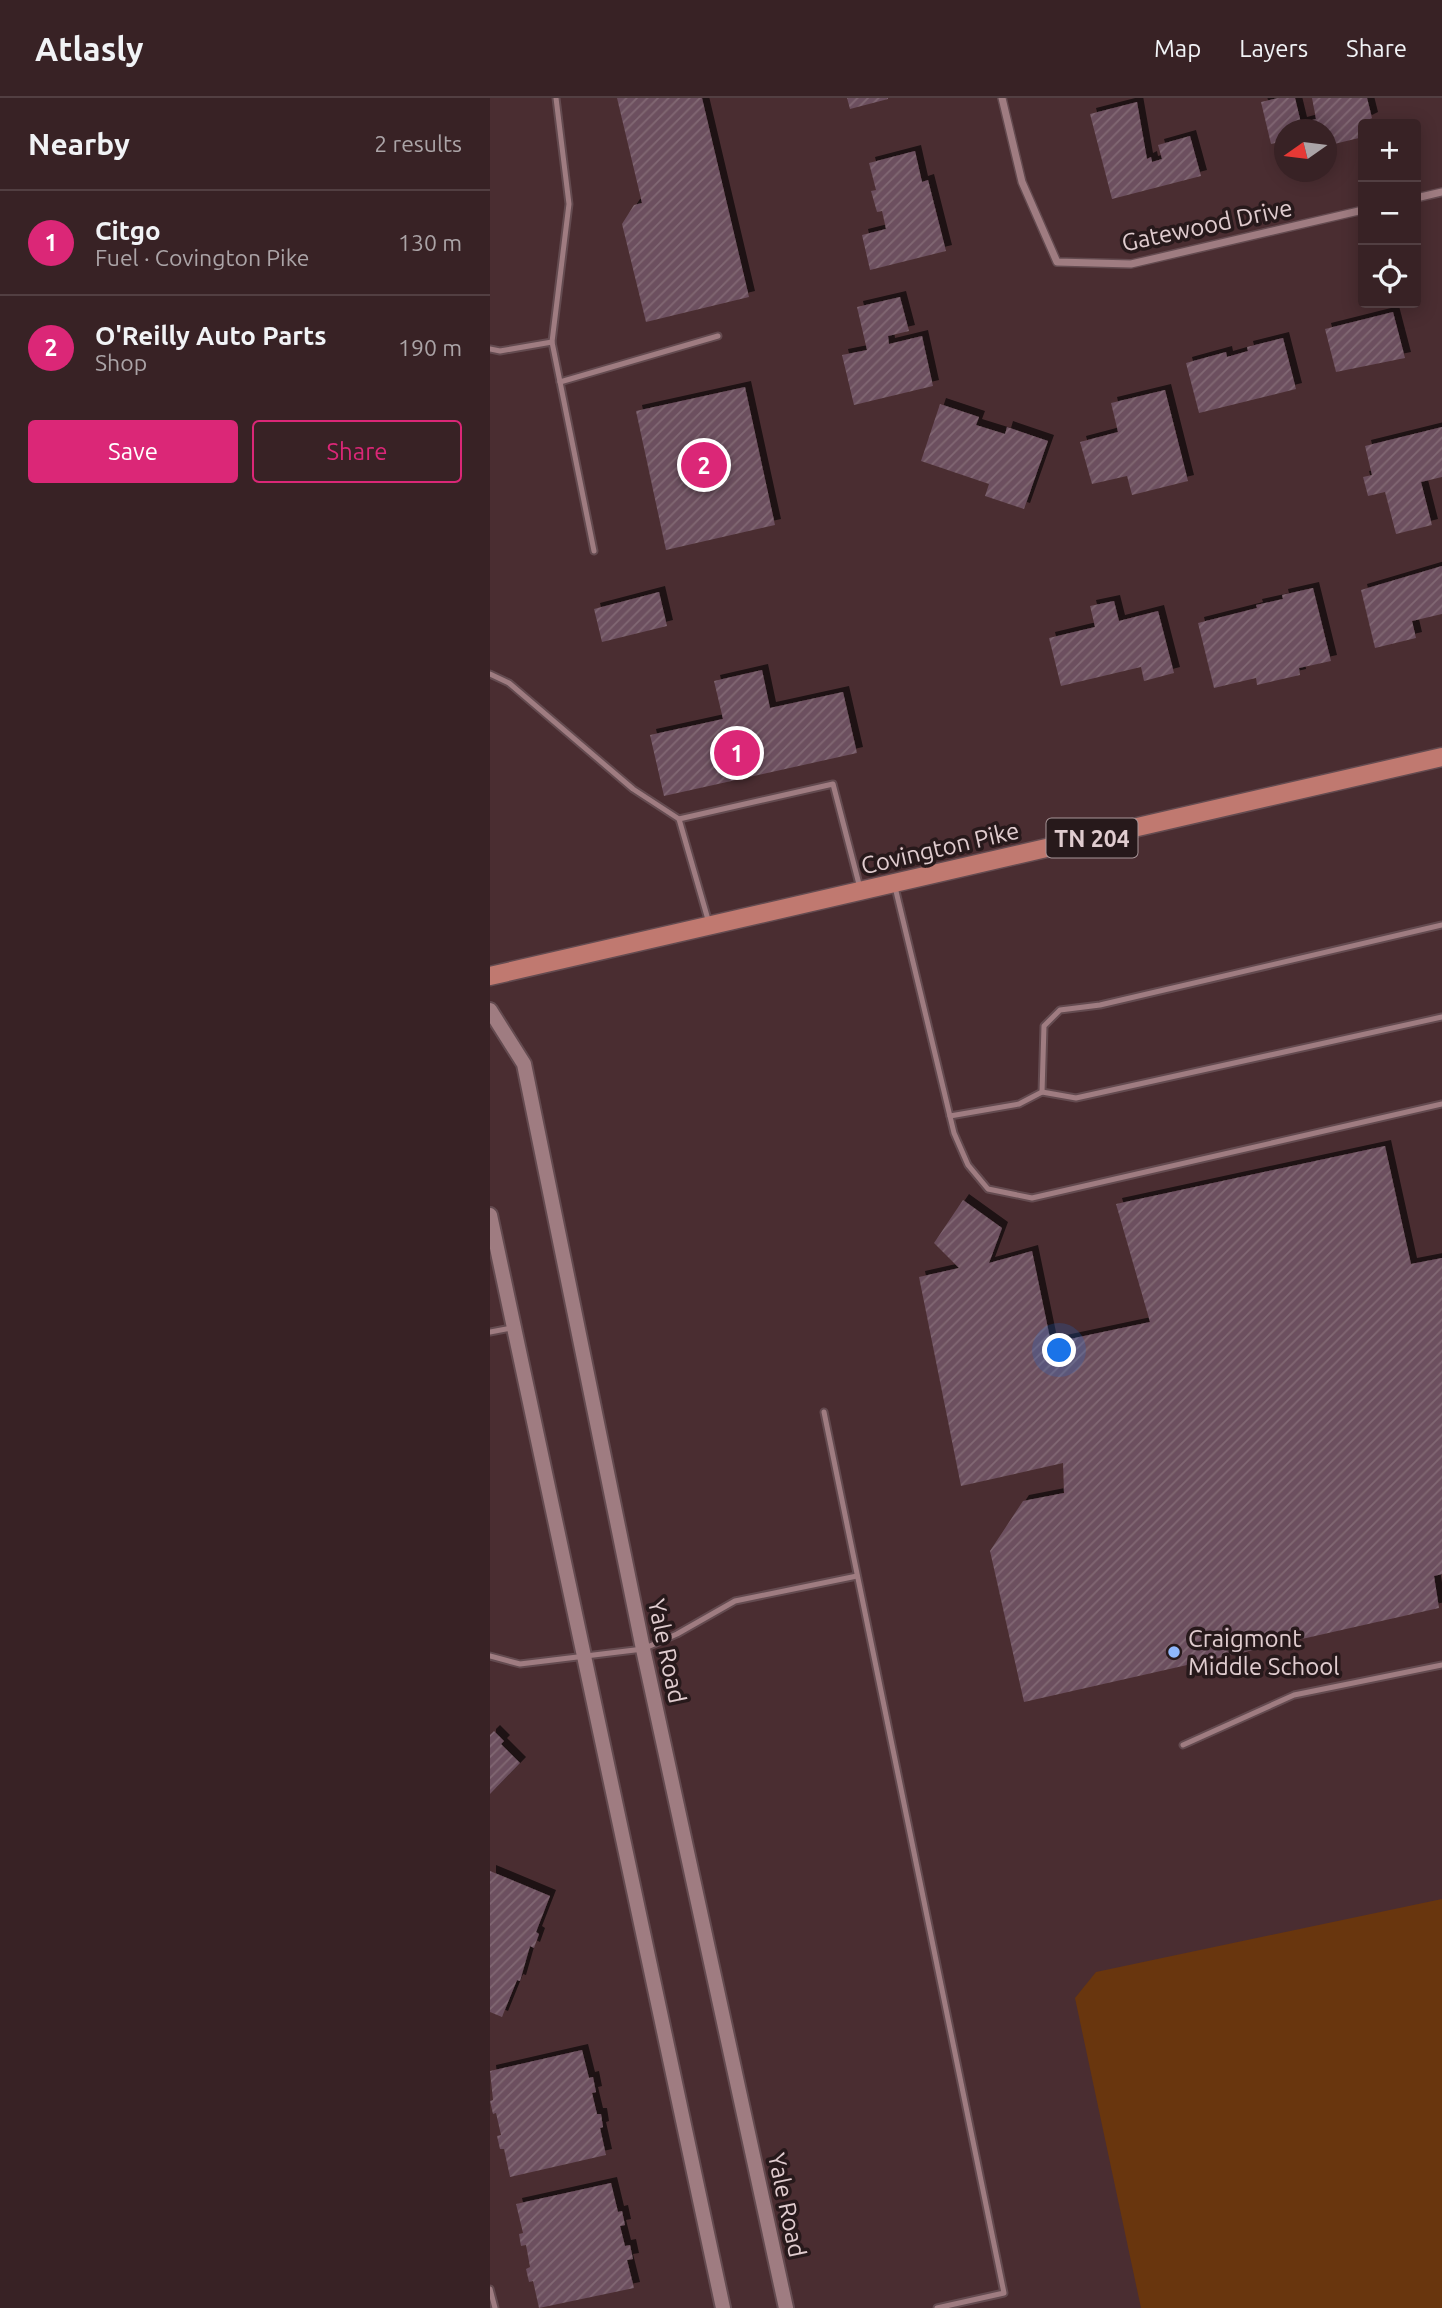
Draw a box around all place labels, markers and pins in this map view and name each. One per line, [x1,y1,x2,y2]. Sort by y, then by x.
pin: 2 [681,439,727,491]
pin: 1 [714,727,760,779]
place label: Craigmont Middle School [1188,1625,1340,1680]
marker: Craigmont Middle School [1166,1644,1182,1660]

